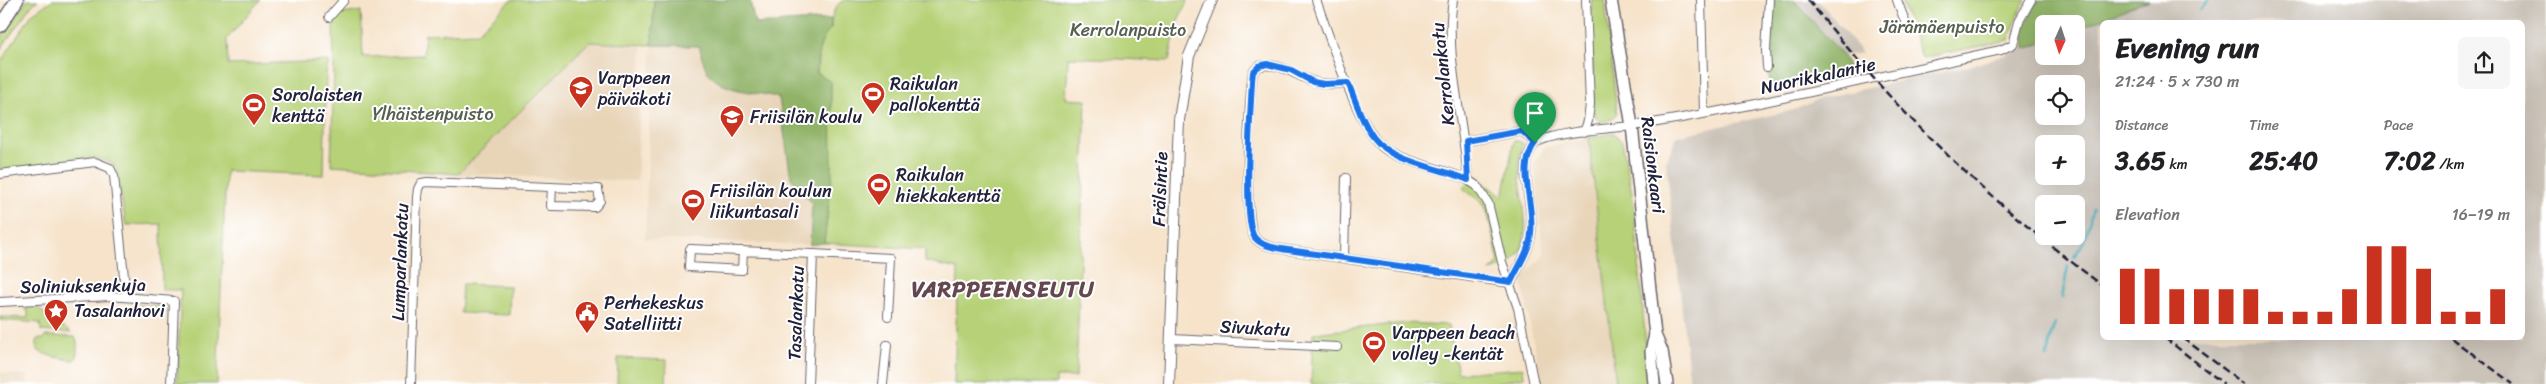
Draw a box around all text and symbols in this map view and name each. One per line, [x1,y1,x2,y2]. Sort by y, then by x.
park label: Järämäenpuisto [1879,11,2004,43]
park label: Kerrolanpuisto [1070,14,1186,46]
north arrow [2035,15,2085,65]
map controls [2035,15,2085,245]
street label: Kerrolankatu [1422,21,1464,127]
text: Evening run [2115,23,2259,72]
button: share [2458,37,2510,89]
street label: Nuorikkalantie [1757,48,1879,104]
place label: Varppeen päiväkoti [597,62,671,115]
text: 21:24 · 5 × 730 m [2115,67,2239,96]
place label: Raikulan pallokenttä [889,68,981,121]
school or university icon: Varppeen päiväkoti [568,75,594,109]
button: locate [2035,75,2085,125]
place label: Sorolaisten kenttä [272,79,363,132]
sports icon: Raikulan pallokenttä [860,81,886,115]
sports icon: Sorolaisten kenttä [241,92,267,126]
pin [1514,92,1556,143]
park label: Ylhäistenpuisto [372,98,494,130]
icon: arrive [1521,99,1549,127]
place label: Friisilän koulu [750,101,862,133]
school or university icon: Friisilän koulu [719,104,745,138]
text: Distance [2115,113,2168,138]
text: Time [2249,113,2279,138]
text: Pace [2384,113,2413,138]
street label: Raisionkaari [1631,115,1675,216]
button: + [2035,135,2085,185]
text: 3.65 [2115,138,2166,183]
text: 25:40 [2249,138,2318,183]
text: 7:02 [2384,138,2436,183]
street label: Frälsintie [1143,151,1177,227]
text: km [2166,152,2188,177]
text: /km [2436,152,2465,177]
place label: Raikulan hiekkakenttä [895,159,1001,212]
sports icon: Raikulan hiekkakenttä [866,172,892,206]
place label: Friisilän koulun liikuntasali [710,175,832,228]
sports icon: Friisilän koulun liikuntasali [680,188,706,222]
button: − [2035,195,2085,245]
text: Elevation [2115,200,2180,229]
text: 16–19 m [2452,200,2510,229]
street label: Lumparlankatu [382,202,418,321]
street label: Tasalankatu [778,265,814,361]
street label: Soliniuksenkuja [20,269,146,303]
district label: VARPPEENSEUTU [911,270,1095,309]
place label: Perhekeskus Satelliitti [604,287,704,340]
place label: Tasalanhovi [74,295,166,327]
place icon: Tasalanhovi [43,298,69,332]
public building icon: Perhekeskus Satelliitti [574,300,600,334]
street label: Sivukatu [1219,310,1291,346]
place label: Varppeen beach volley -kentät [1392,317,1515,370]
sports icon: Varppeen beach volley -kentät [1361,330,1387,364]

